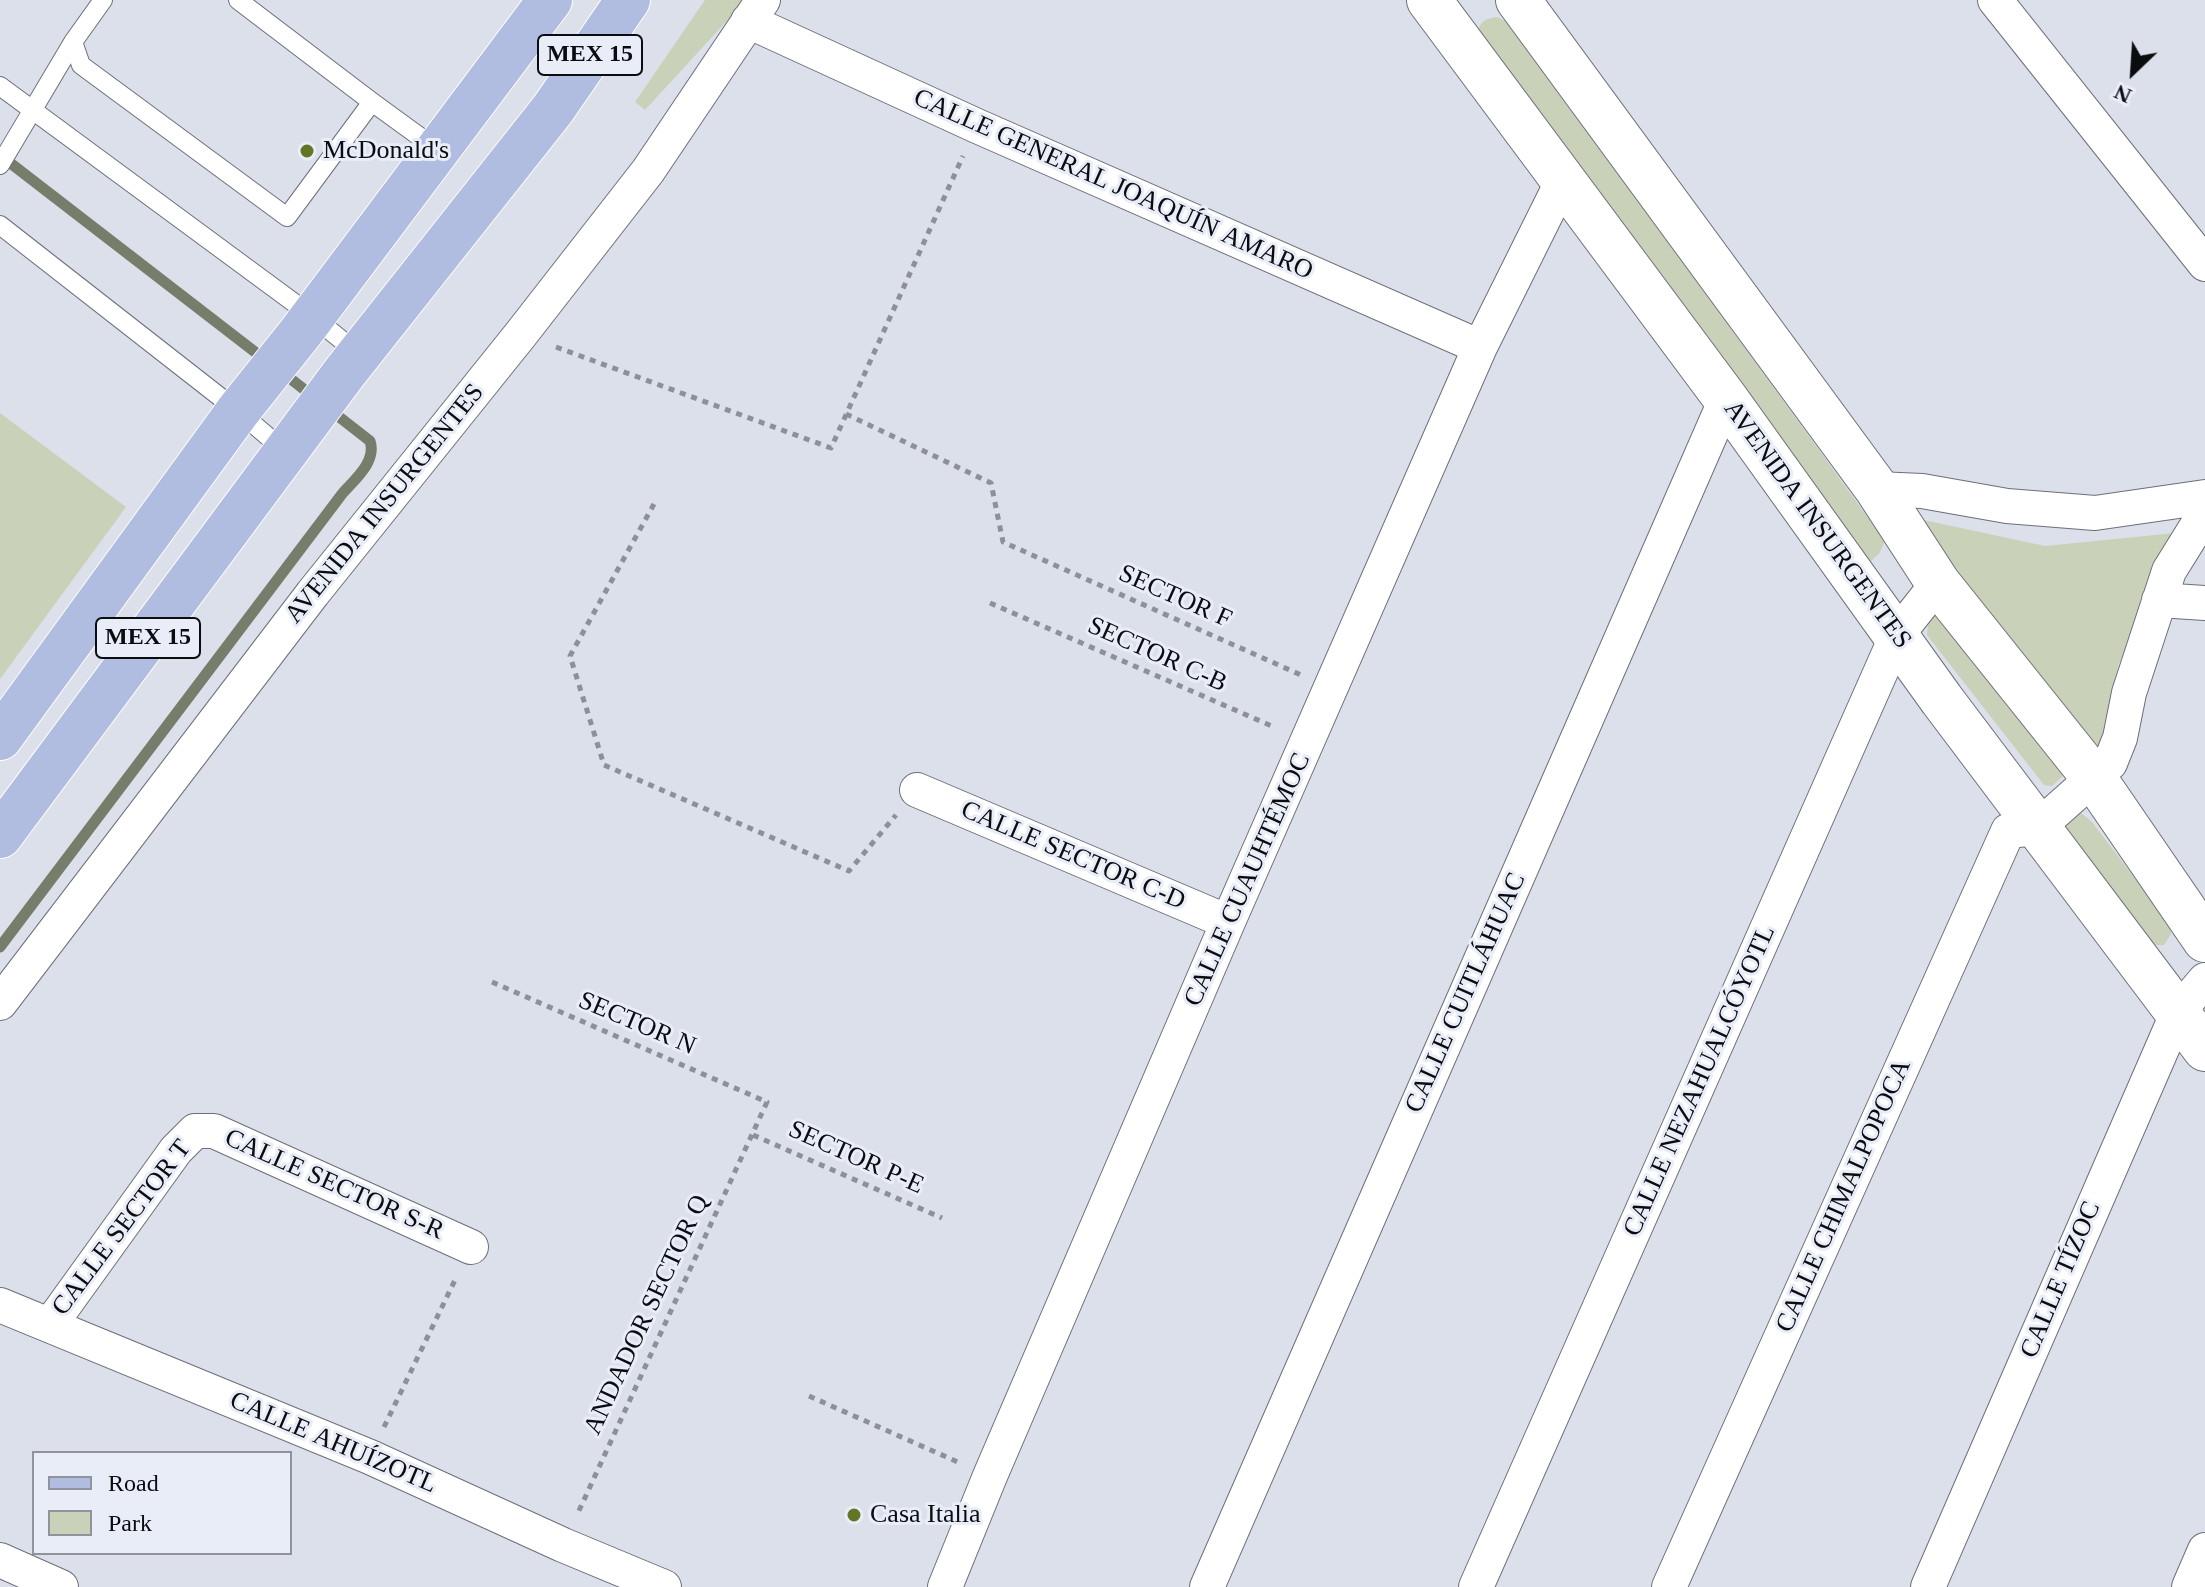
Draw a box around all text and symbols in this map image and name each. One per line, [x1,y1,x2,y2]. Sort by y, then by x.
north arrow [2093,32,2173,112]
road number: MEX 15 [538,35,642,75]
text: N [2110,80,2135,109]
street label: CALLE GENERAL JOAQUÍN AMARO [908,82,1318,288]
place label: McDonald's [323,135,449,167]
marker: McDonald's [298,142,316,160]
street label: AVENIDA INSURGENTES [279,378,491,630]
street label: AVENIDA INSURGENTES [1716,395,1918,655]
street label: SECTOR F [1114,558,1236,636]
street label: SECTOR C-B [1083,610,1231,700]
road number: MEX 15 [96,618,200,658]
street label: CALLE CUAUHTÉMOC [1178,749,1318,1011]
street label: CALLE SECTOR C-D [956,795,1190,917]
street label: CALLE CUITLÁHUAC [1399,868,1533,1118]
street label: CALLE NEZAHUALCÓYOTL [1617,921,1783,1241]
street label: SECTOR N [574,985,700,1063]
street label: CALLE CHIMALPOPOCA [1770,1055,1918,1337]
street label: SECTOR P-E [784,1114,928,1202]
street label: CALLE SECTOR S-R [220,1123,448,1247]
street label: CALLE SECTOR T [46,1134,198,1322]
street label: ANDADOR SECTOR Q [578,1190,716,1440]
street label: CALLE TÍZOC [2014,1197,2108,1363]
street label: CALLE AHUÍZOTL [225,1385,441,1501]
legend [32,1451,292,1555]
text: Road [108,1470,159,1496]
place label: Casa Italia [870,1499,980,1531]
marker: Casa Italia [845,1506,863,1524]
text: Park [108,1510,152,1536]

